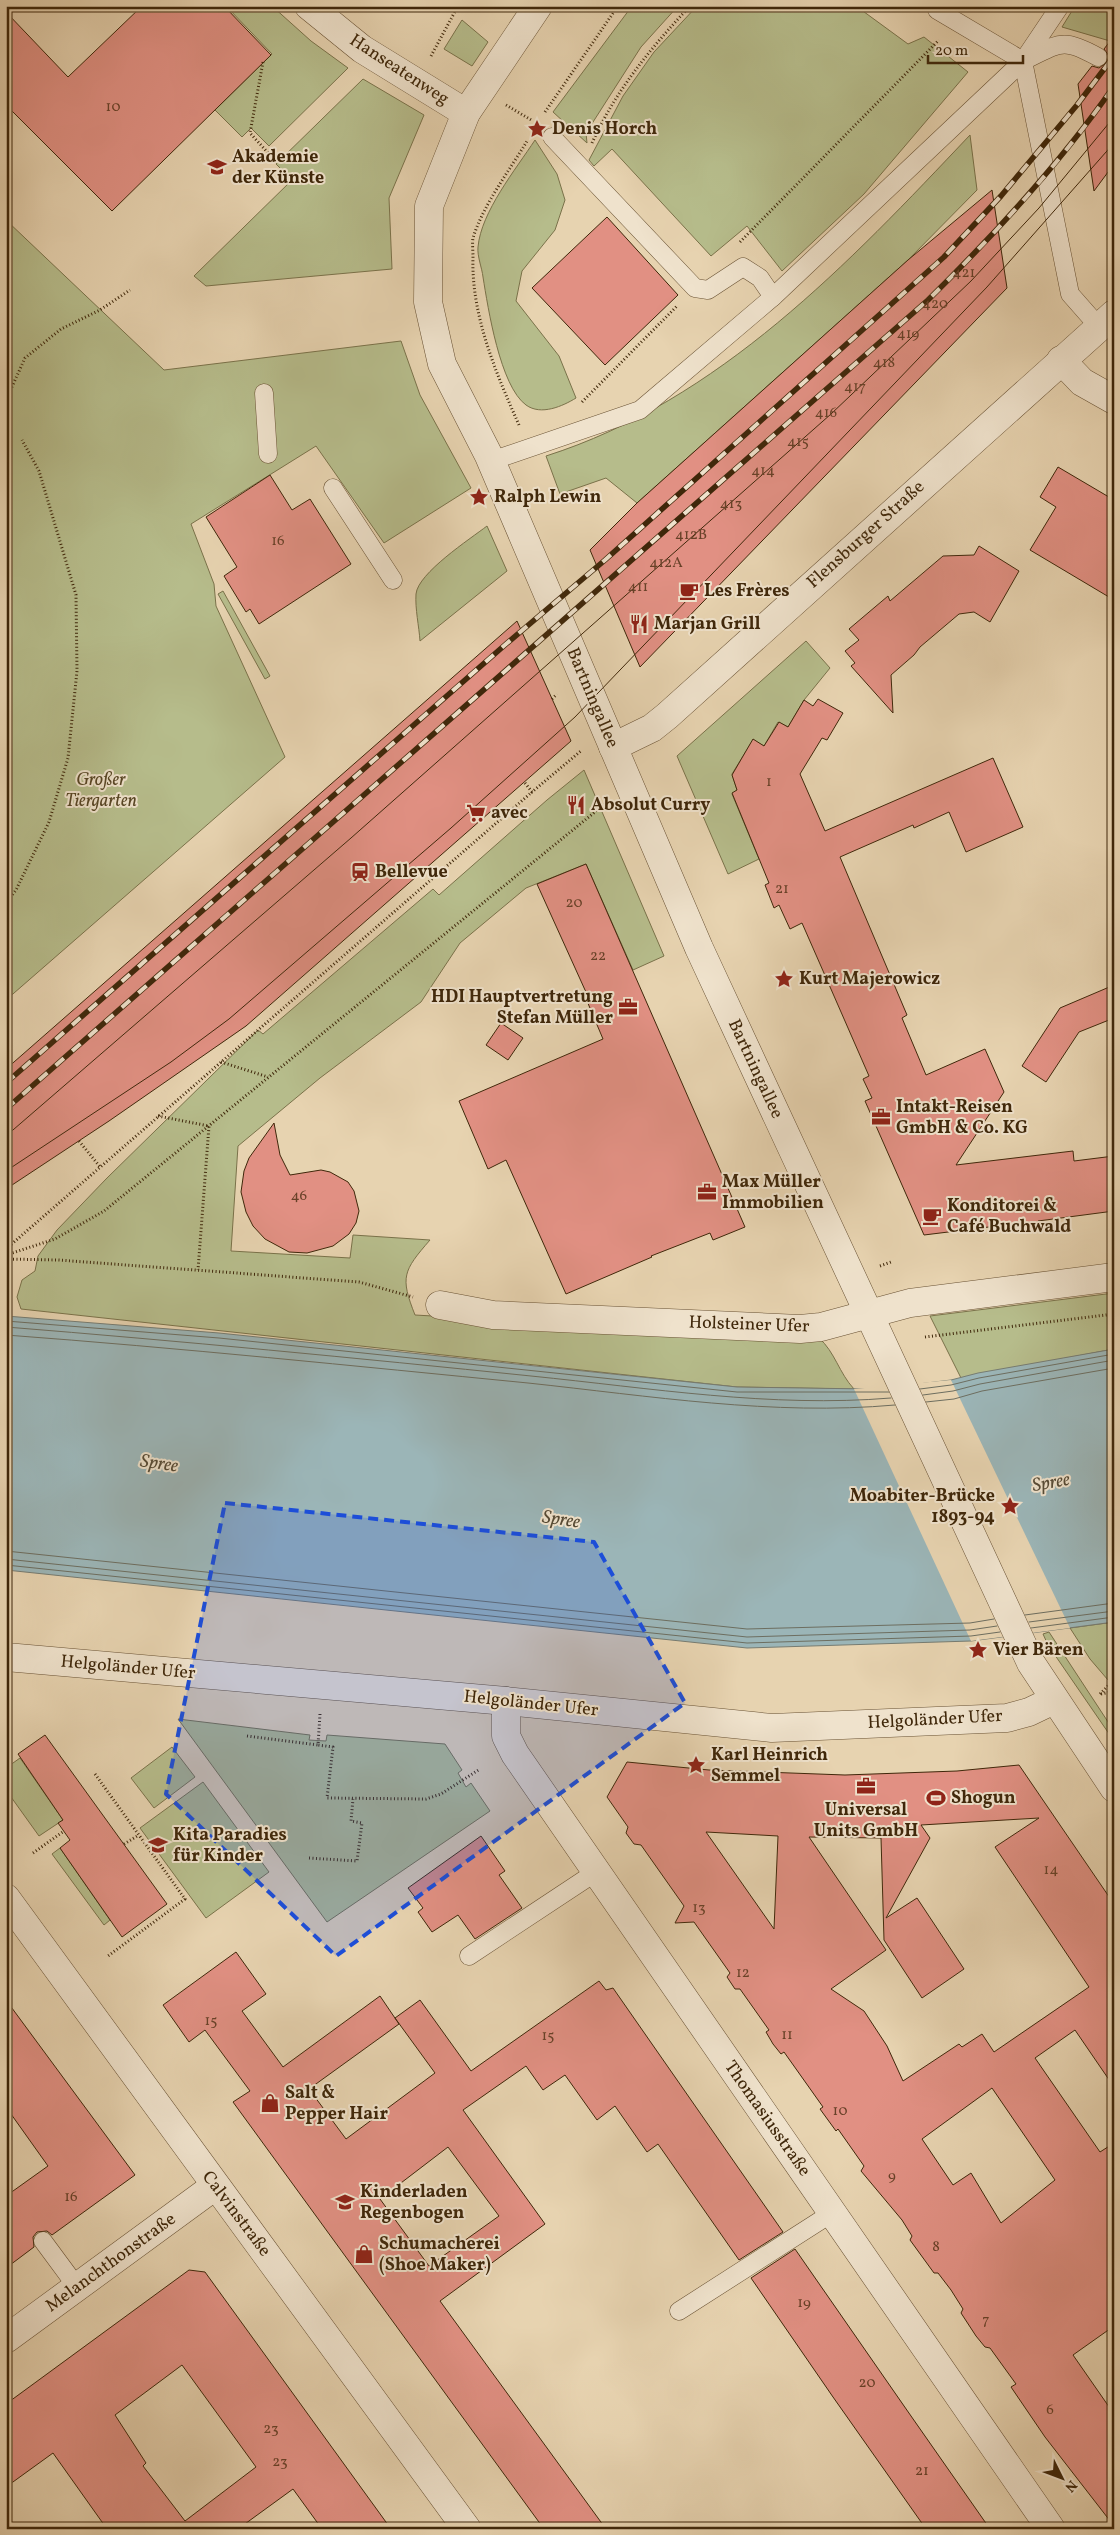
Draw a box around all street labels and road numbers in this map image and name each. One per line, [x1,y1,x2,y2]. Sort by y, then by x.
street label: Hanseatenweg [344,28,454,112]
street label: Flensburger Straße [802,475,930,595]
street label: Bartningallee [560,644,624,752]
street label: Bartningallee [721,1015,789,1123]
street label: Holsteiner Ufer [688,1310,810,1340]
street label: Helgoländer Ufer [59,1650,197,1686]
street label: Helgoländer Ufer [462,1684,600,1724]
street label: Helgoländer Ufer [867,1704,1004,1736]
street label: Thomasiusstraße [718,2056,816,2182]
street label: Calvinstraße [195,2166,277,2262]
street label: Melanchthonstraße [41,2207,181,2319]

